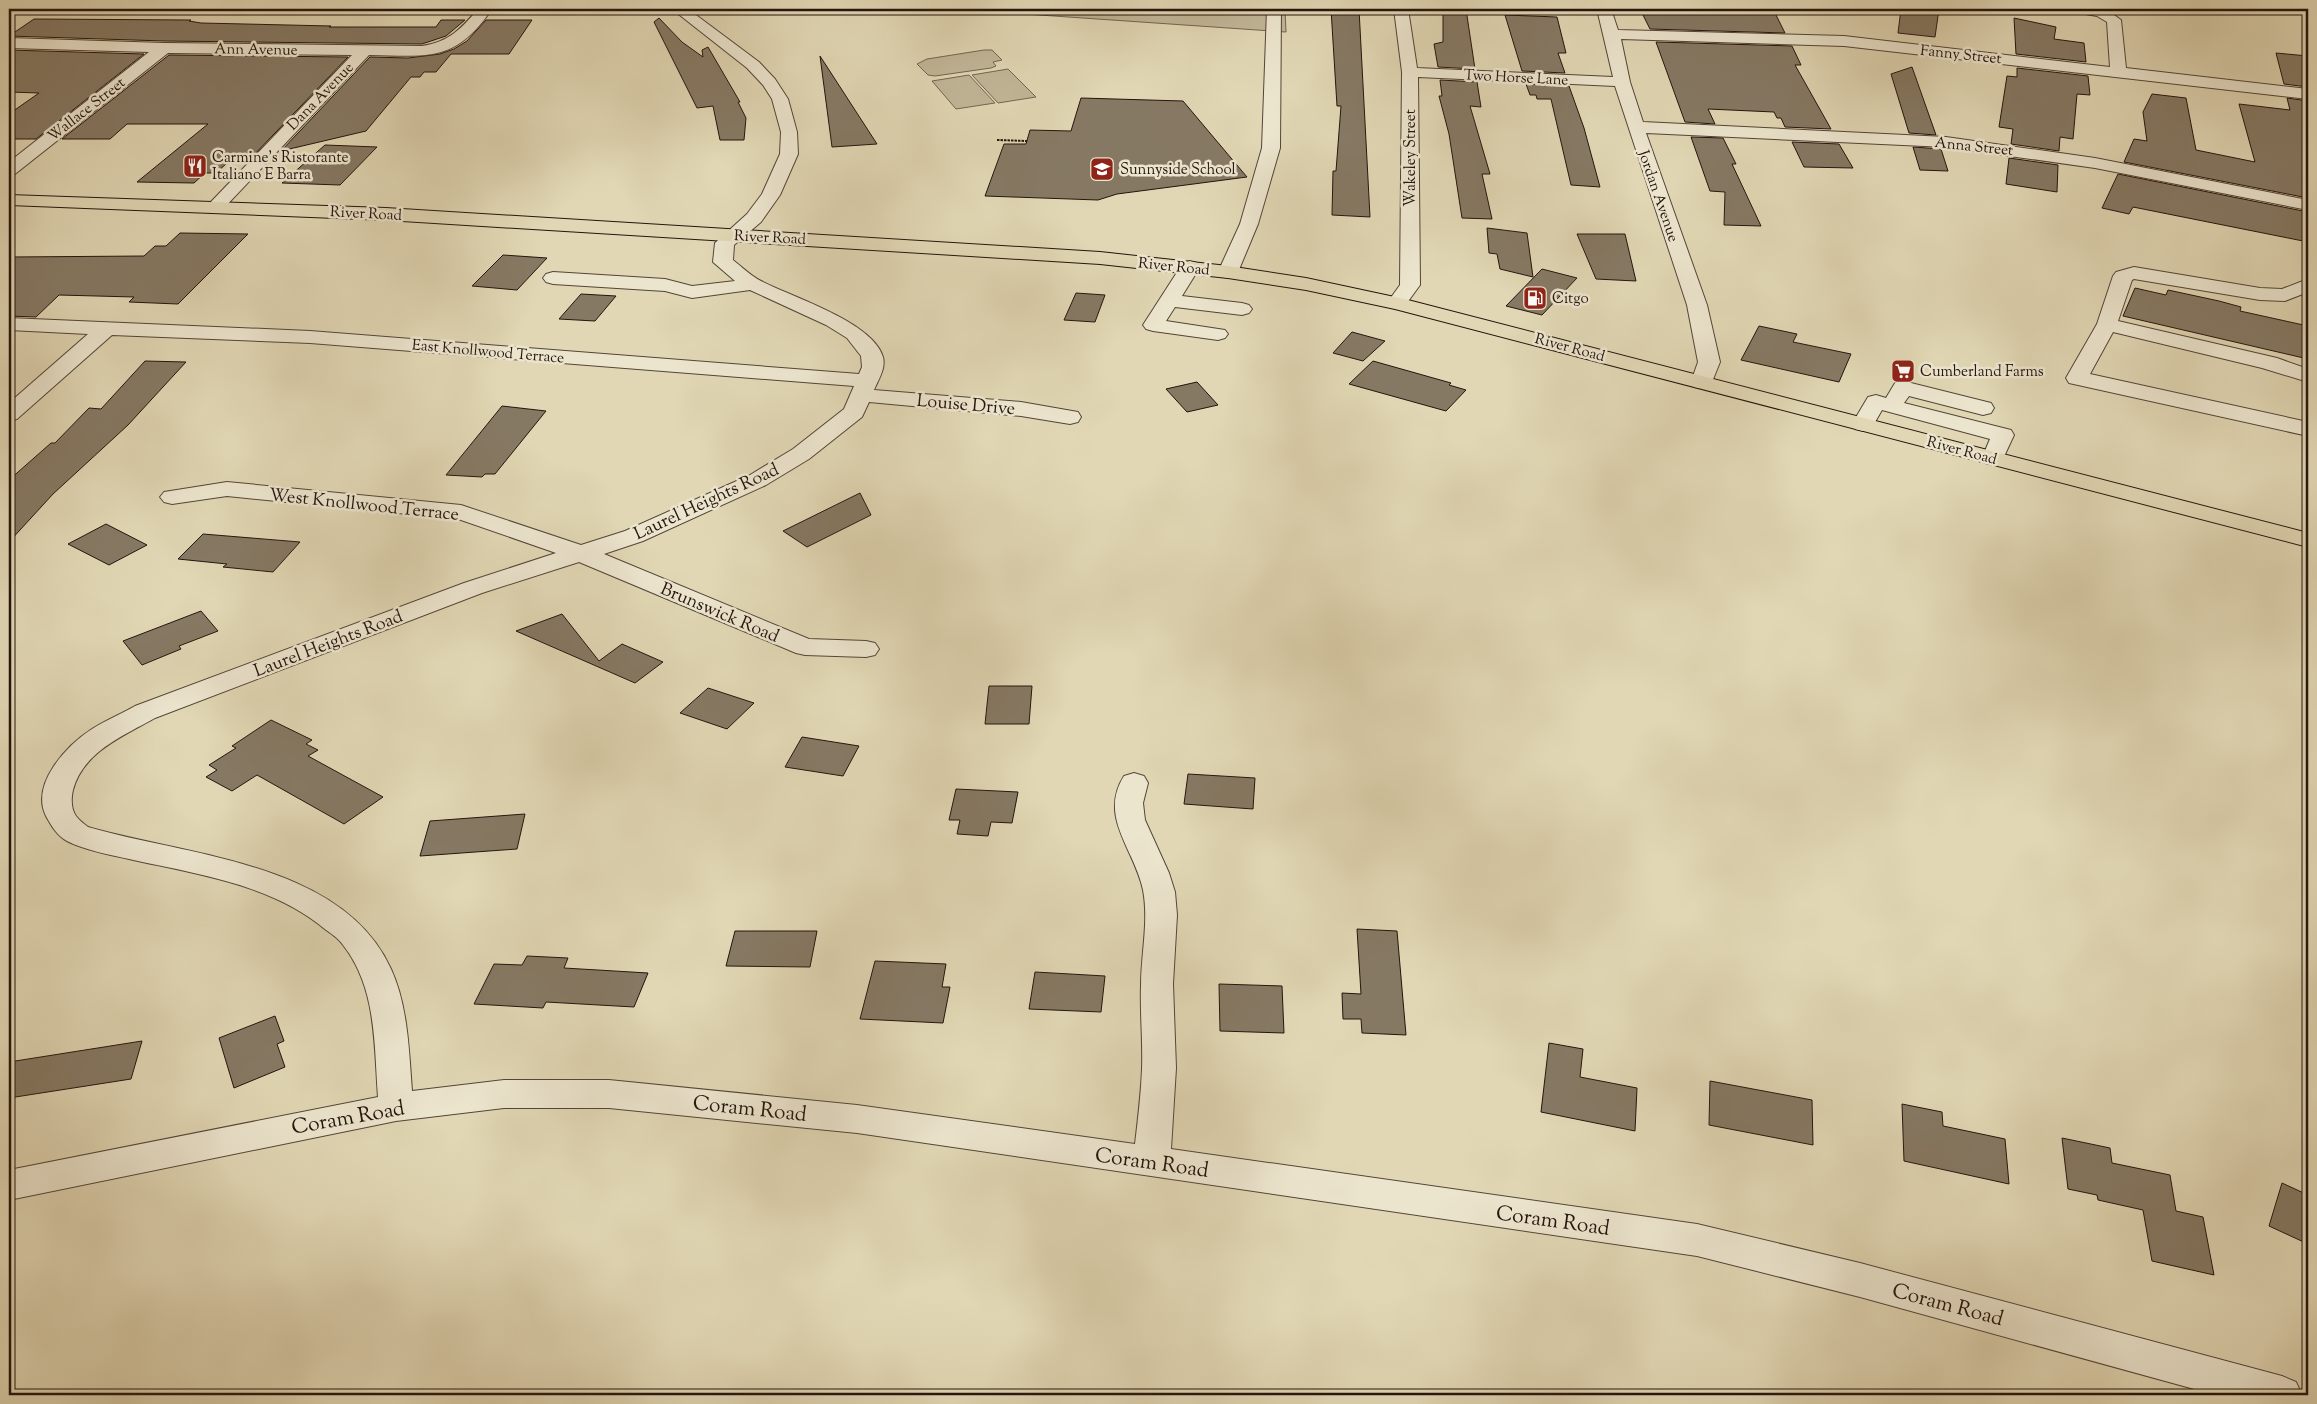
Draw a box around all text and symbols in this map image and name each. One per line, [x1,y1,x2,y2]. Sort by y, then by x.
street label: Ann Avenue [214,39,298,62]
street label: Fanny Street [1919,41,2003,70]
street label: Dana Avenue [283,58,359,136]
street label: Two Horse Lane [1463,65,1569,92]
street label: Wallace Street [44,73,130,147]
street label: Wakeley Street [1401,109,1422,207]
street label: Anna Street [1934,133,2014,162]
street label: Jordan Avenue [1632,147,1683,245]
place label: Carmine's Ristorante Italiano E Barra [212,148,349,186]
restaurant icon: Carmine's Ristorante Italiano E Barra [182,153,208,179]
school or university icon: Sunnyside School [1089,156,1115,182]
place label: Sunnyside School [1120,160,1236,181]
street label: River Road [329,202,403,227]
street label: River Road [733,226,807,251]
street label: River Road [1137,253,1211,282]
fuel station icon: Citgo [1522,285,1548,311]
place label: Citgo [1552,289,1589,310]
street label: River Road [1532,329,1608,368]
street label: East Knollwood Terrace [411,335,565,370]
supermarket icon: Cumberland Farms [1890,358,1916,384]
place label: Cumberland Farms [1920,362,2044,383]
street label: Louise Drive [915,389,1016,423]
street label: River Road [1924,432,2000,471]
street label: Laurel Heights Road [630,458,784,548]
street label: West Knollwood Terrace [267,483,460,529]
street label: Brunswick Road [656,577,783,651]
street label: Laurel Heights Road [251,605,407,685]
street label: Coram Road [691,1089,808,1131]
street label: Coram Road [289,1094,407,1144]
street label: Coram Road [1093,1141,1211,1187]
street label: Coram Road [1494,1199,1612,1245]
street label: Coram Road [1888,1277,2007,1335]

